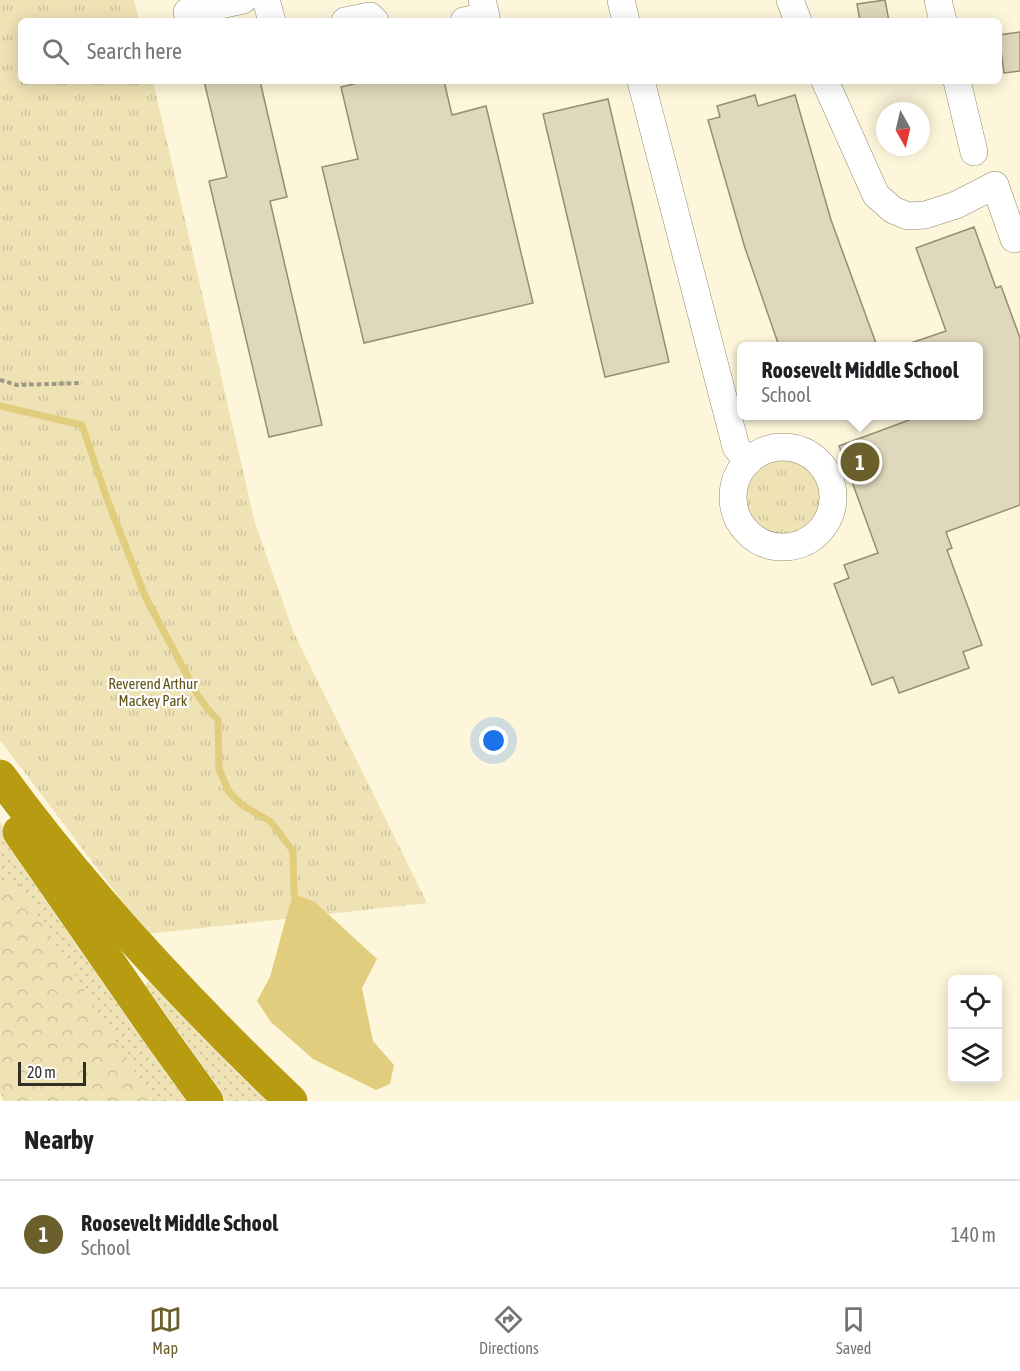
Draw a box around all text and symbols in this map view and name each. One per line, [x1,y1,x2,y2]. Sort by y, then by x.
search box [18,18,1002,84]
icon: search [39,35,72,68]
text: Search here [87,38,182,64]
north arrow [876,102,930,156]
popup [737,342,983,420]
text: Roosevelt Middle School [761,357,959,383]
text: School [761,383,811,406]
pin: 1 [840,440,880,484]
park label: Reverend Arthur Mackey Park [108,675,198,709]
your location [479,726,508,755]
map controls [948,975,1002,1083]
button: locate [948,975,1002,1029]
button: layers [948,1029,1002,1083]
scale bar [18,1059,86,1086]
text: 20 m [27,1063,56,1081]
text: Nearby [24,1125,94,1155]
text: Roosevelt Middle School [81,1210,278,1236]
text: 1 [39,1223,48,1246]
text: 140 m [951,1223,996,1246]
text: School [81,1236,131,1259]
tab: Map [149,1303,182,1357]
tab: Directions [479,1303,539,1357]
tab: Saved [836,1303,871,1357]

